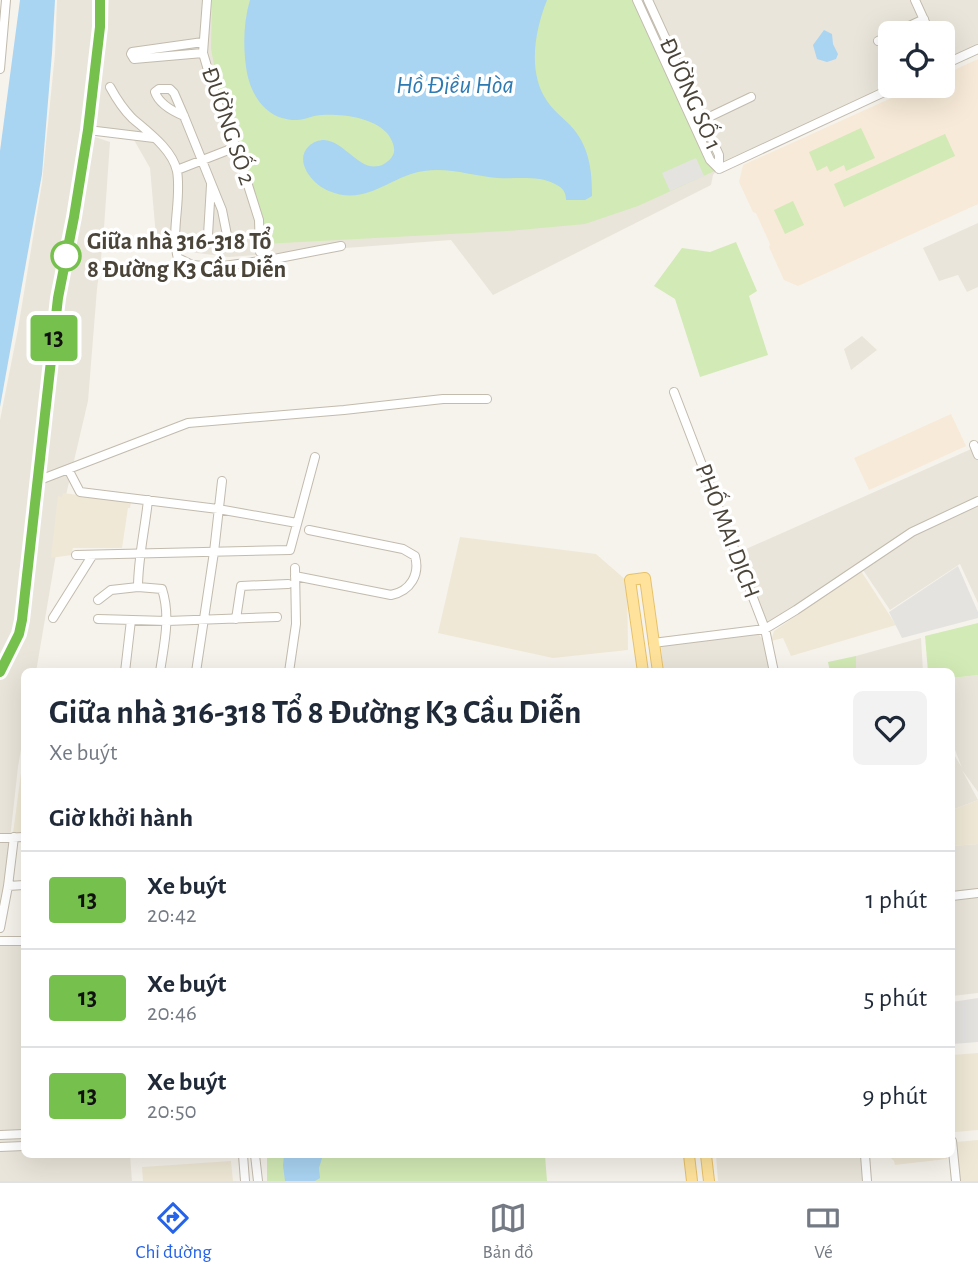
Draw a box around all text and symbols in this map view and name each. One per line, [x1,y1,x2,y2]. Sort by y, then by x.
map controls [878,21,955,98]
button: locate [878,21,955,98]
street label: ĐƯỜNG SỐ 1 [655,33,729,154]
street label: ĐƯỜNG SỐ 2 [197,63,263,188]
water label: Hồ Điều Hòa [396,72,514,98]
place label: Giữa nhà 316-318 Tổ 8 Đường K3 Cầu Diễn [87,226,286,282]
marker: Giữa nhà 316-318 Tổ 8 Đường K3 Cầu Diễn [51,241,81,271]
line badge: 13 [22,315,86,361]
text: 13 [45,326,63,350]
street label: PHỐ MAI DỊCH [690,459,767,601]
button: heart [853,691,927,765]
text: Giữa nhà 316-318 Tổ 8 Đường K3 Cầu Diễn [49,697,581,730]
text: Xe buýt [49,742,117,765]
text: Giờ khởi hành [49,805,193,831]
text: Xe buýt [147,873,226,899]
text: 1 phút [865,887,927,913]
text: 13 [78,888,97,912]
text: 20:42 [147,904,196,927]
text: Xe buýt [147,971,226,997]
text: 5 phút [864,985,927,1011]
text: 13 [78,986,97,1010]
text: 20:46 [147,1002,197,1025]
text: Xe buýt [147,1069,226,1095]
text: 9 phút [862,1083,927,1109]
text: 13 [78,1084,97,1108]
text: 20:50 [147,1100,197,1123]
tab: Chỉ đường [136,1199,211,1264]
tab: Bản đồ [483,1199,533,1264]
tab: Vé [804,1199,842,1264]

